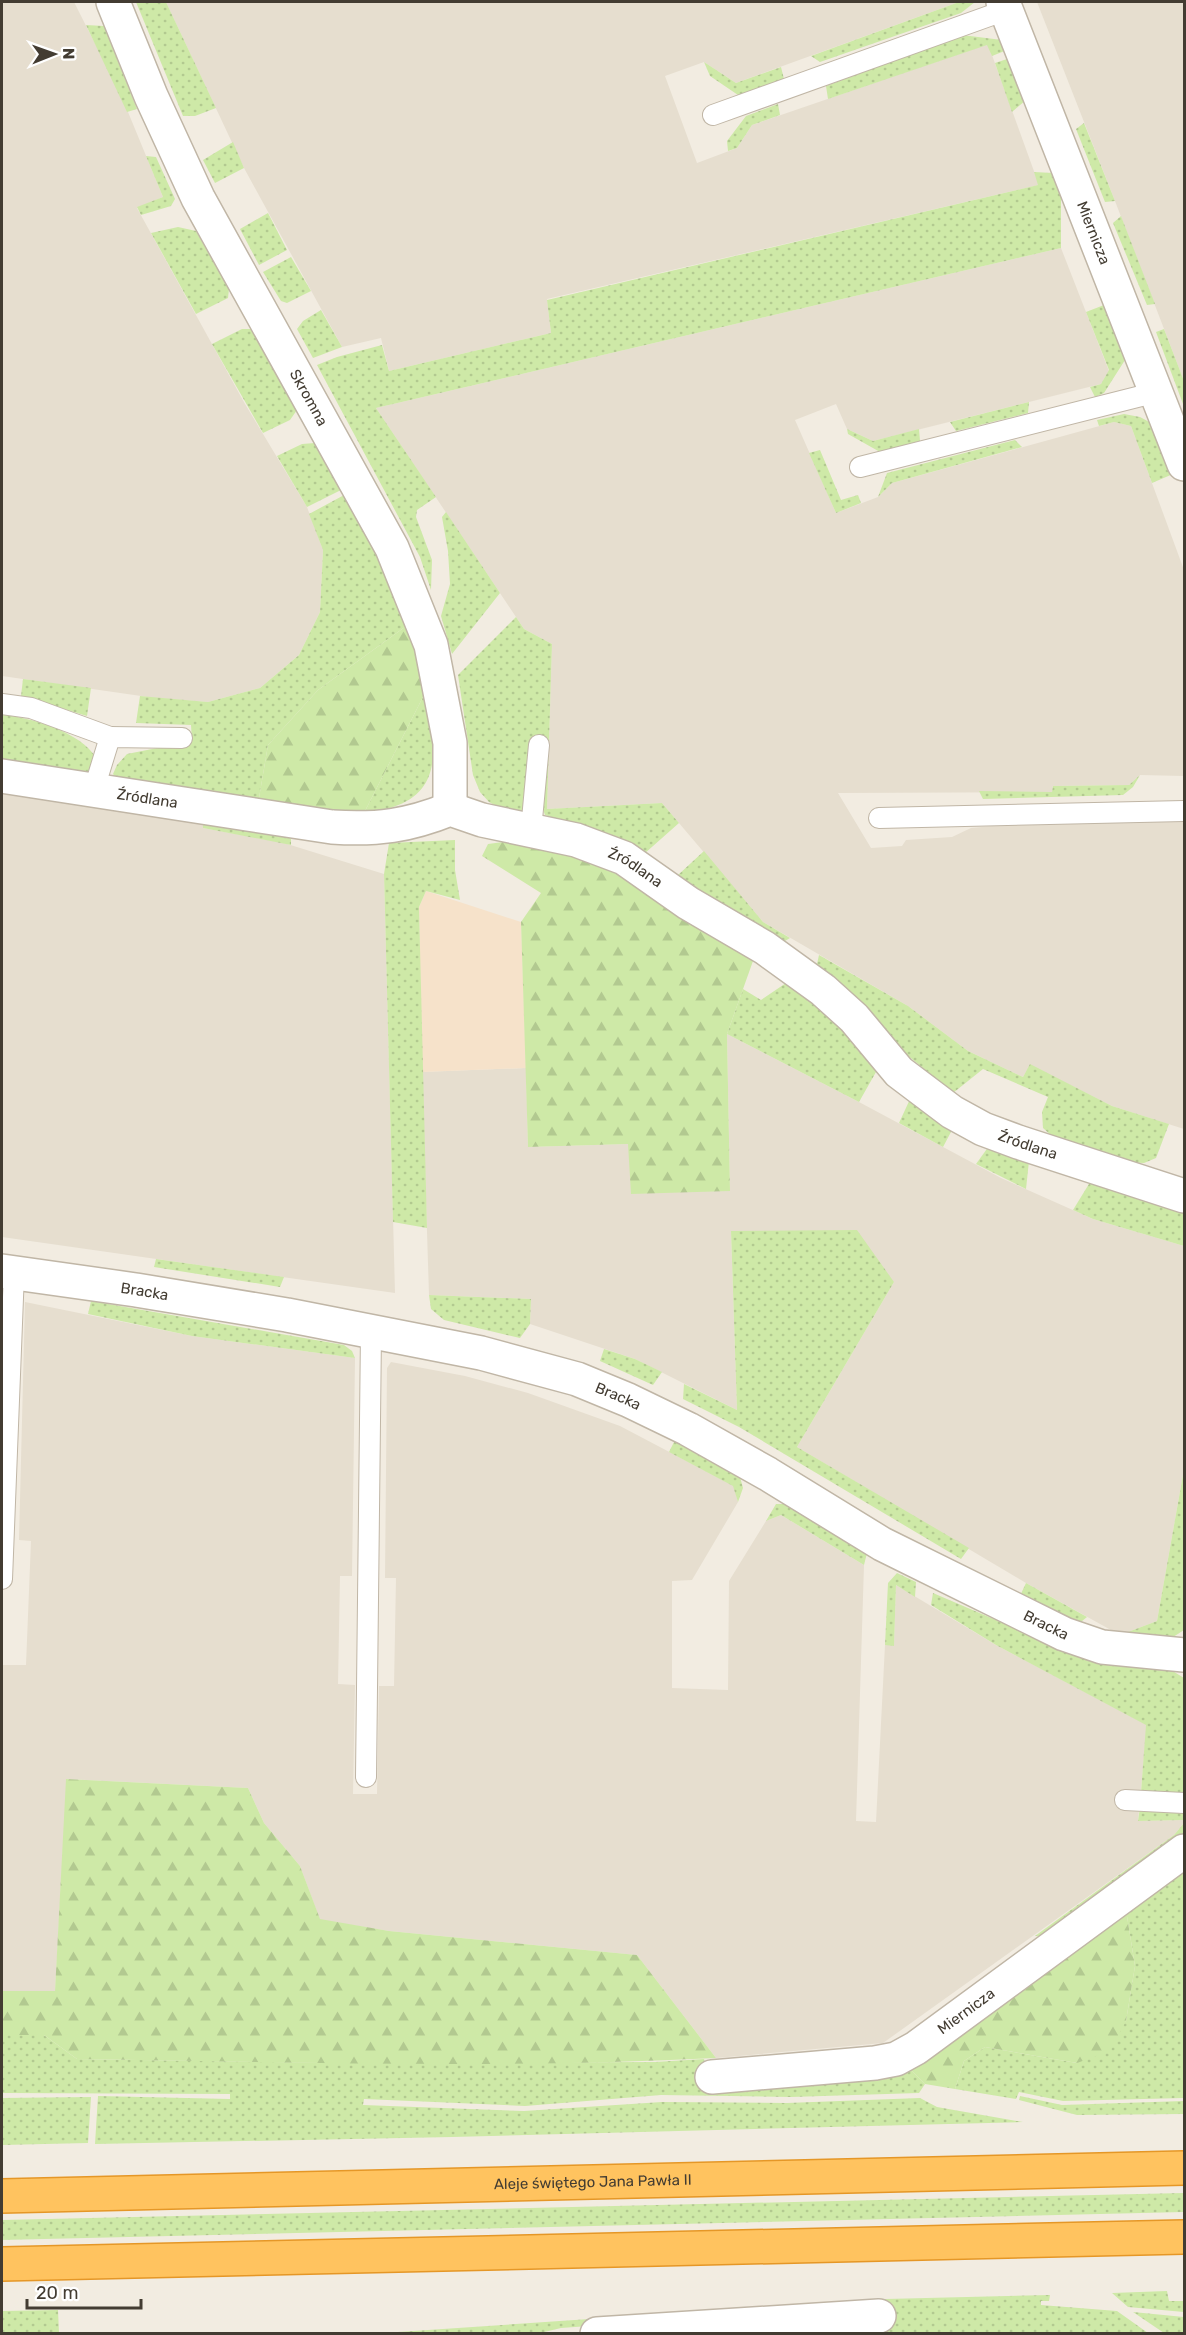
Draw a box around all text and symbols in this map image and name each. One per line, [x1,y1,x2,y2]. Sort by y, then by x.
north arrow [24,24,84,84]
text: N [59,48,78,60]
street label: Miernicza [1073,199,1114,267]
street label: Skromna [286,366,332,429]
street label: Źródlana [116,785,179,812]
street label: Źródlana [605,844,666,891]
street label: Źródlana [996,1126,1060,1163]
street label: Bracka [120,1279,170,1304]
street label: Bracka [592,1378,644,1414]
street label: Bracka [1021,1606,1072,1644]
street label: Miernicza [934,1984,998,2038]
street label: Aleje świętego Jana Pawła II [494,2171,692,2193]
scale bar [27,2272,141,2310]
text: 20 m [36,2282,78,2304]

